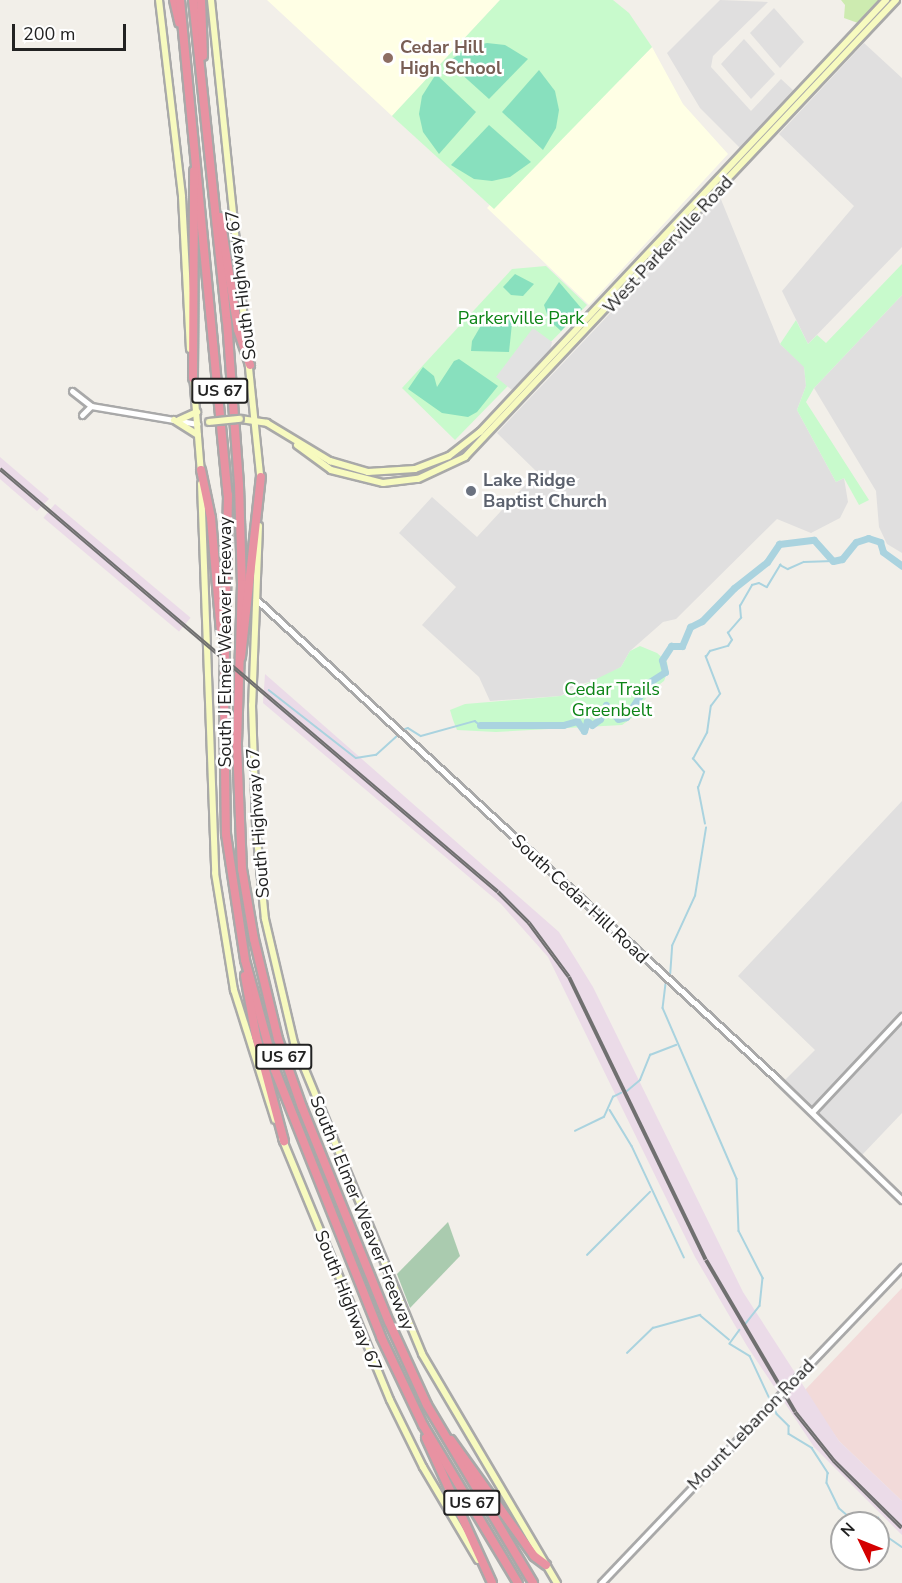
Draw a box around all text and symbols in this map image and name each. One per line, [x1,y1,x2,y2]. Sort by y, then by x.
scale bar [15,12,129,50]
text: 200 m [23,22,75,46]
place label: Cedar Hill High School [400,37,502,80]
marker: Cedar Hill High School [381,51,395,65]
street label: West Parkerville Road [599,172,737,318]
street label: South Highway 67 [221,209,261,361]
park label: Parkerville Park [458,307,584,329]
road number: US 67 [190,378,250,404]
place label: Lake Ridge Baptist Church [483,470,607,512]
marker: Lake Ridge Baptist Church [464,484,478,498]
street label: South J Elmer Weaver Freeway [214,517,236,767]
park label: Cedar Trails Greenbelt [564,679,660,722]
street label: South Highway 67 [242,747,274,899]
street label: South Cedar Hill Road [507,830,653,968]
road number: US 67 [254,1044,314,1070]
street label: South J Elmer Weaver Freeway [305,1093,419,1333]
street label: South Highway 67 [310,1227,386,1375]
street label: Mount Lebanon Road [683,1355,819,1495]
road number: US 67 [442,1490,502,1516]
north arrow [830,1511,890,1571]
text: N [836,1518,860,1542]

